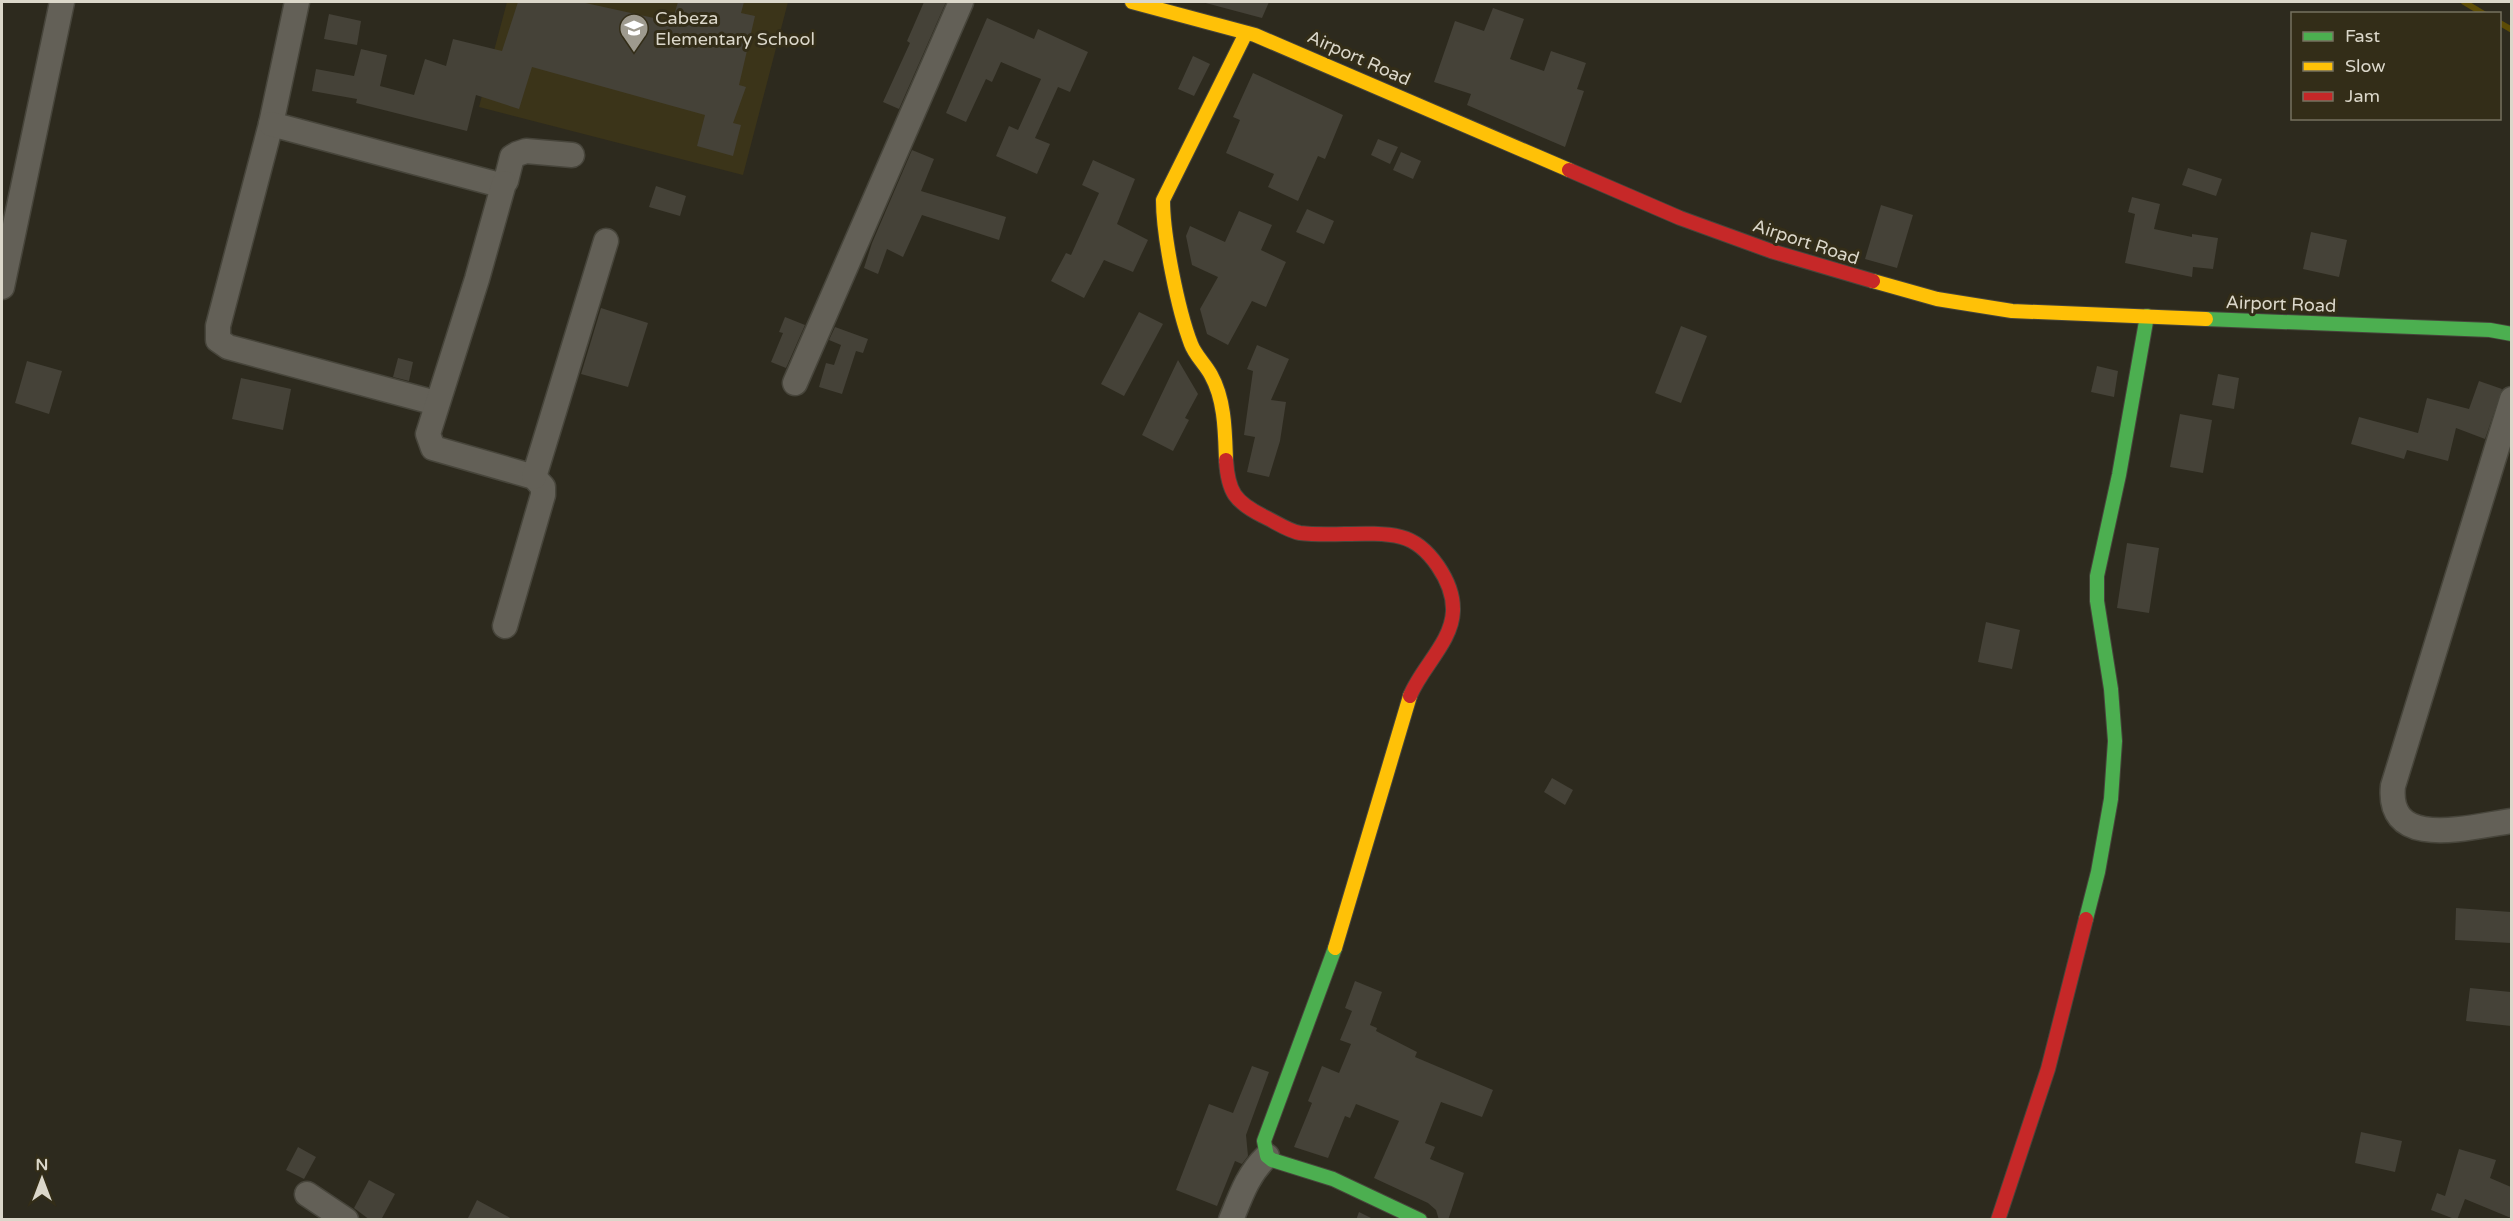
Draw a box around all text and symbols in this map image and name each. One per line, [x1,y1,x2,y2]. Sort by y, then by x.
place label: Cabeza Elementary School [655,7,815,50]
school or university icon: Cabeza Elementary School [618,12,650,54]
legend [2291,12,2501,120]
street label: Airport Road [1304,25,1414,91]
text: Fast [2345,25,2380,47]
text: Slow [2345,55,2386,77]
text: Jam [2345,85,2380,107]
street label: Airport Road [1750,214,1862,270]
street label: Airport Road [2225,291,2337,317]
north arrow [12,1149,72,1209]
text: N [36,1155,48,1175]

